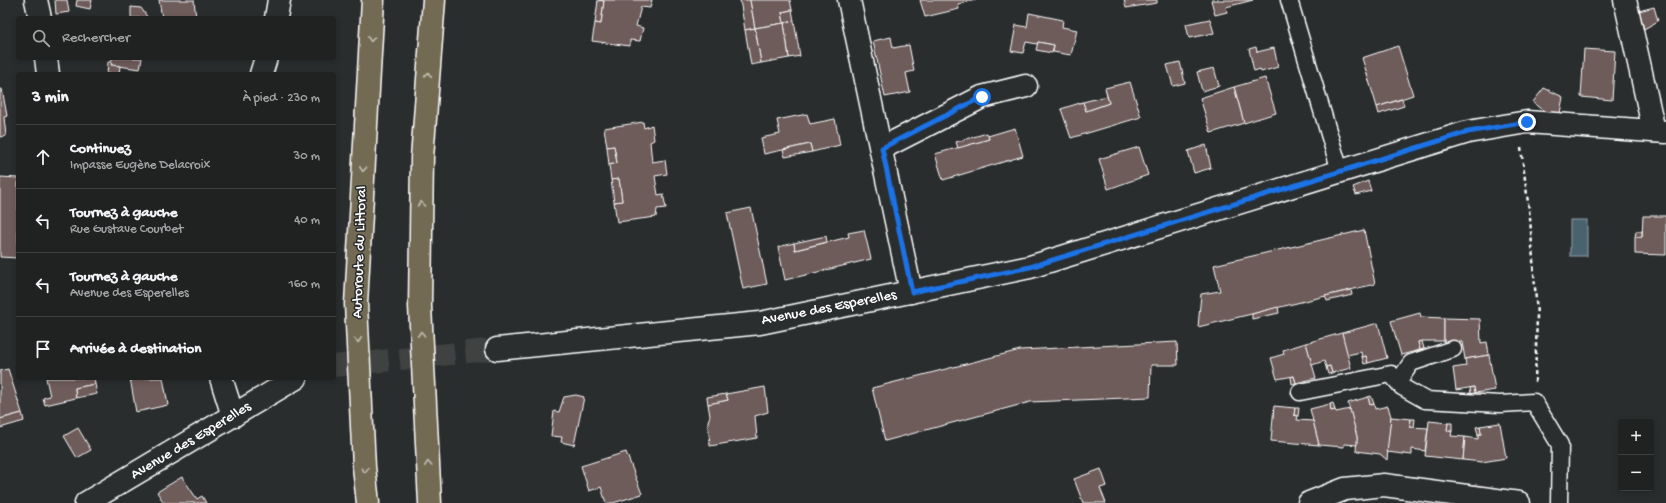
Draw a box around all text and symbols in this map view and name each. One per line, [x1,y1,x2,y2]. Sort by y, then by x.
search box [16,16,336,60]
icon: search [30,27,52,49]
text: Rechercher [62,29,130,47]
one-way arrow [366,36,375,42]
one-way arrow [424,72,433,78]
text: 3 min [32,88,69,108]
route start [973,88,991,106]
text: À pied · 230 m [243,91,320,106]
route end [1518,113,1536,131]
text: Continuez [70,140,131,158]
icon: ahead [32,146,54,168]
text: 30 m [294,149,320,164]
text: Impasse Eugène Delacroix [70,158,210,173]
one-way arrow [359,166,368,172]
street label: Autoroute du Littoral [349,185,371,319]
one-way arrow [417,201,425,207]
text: Tournez à gauche [70,204,178,222]
icon: left [32,210,54,232]
text: 40 m [294,213,320,228]
text: Rue Gustave Courbet [70,222,183,237]
text: Tournez à gauche [70,268,178,286]
icon: left [32,274,54,296]
text: 160 m [288,277,320,292]
text: Avenue des Esperelles [70,286,189,301]
street label: Avenue des Esperelles [760,286,899,330]
one-way arrow [417,331,426,337]
one-way arrow [353,337,362,343]
icon: arrive [32,338,54,360]
text: Arrivée à destination [70,340,201,358]
street label: Avenue des Esperelles [128,398,255,484]
map controls [1618,419,1654,491]
button: + [1618,419,1654,455]
button: − [1618,455,1654,491]
one-way arrow [424,461,433,467]
one-way arrow [360,467,369,473]

